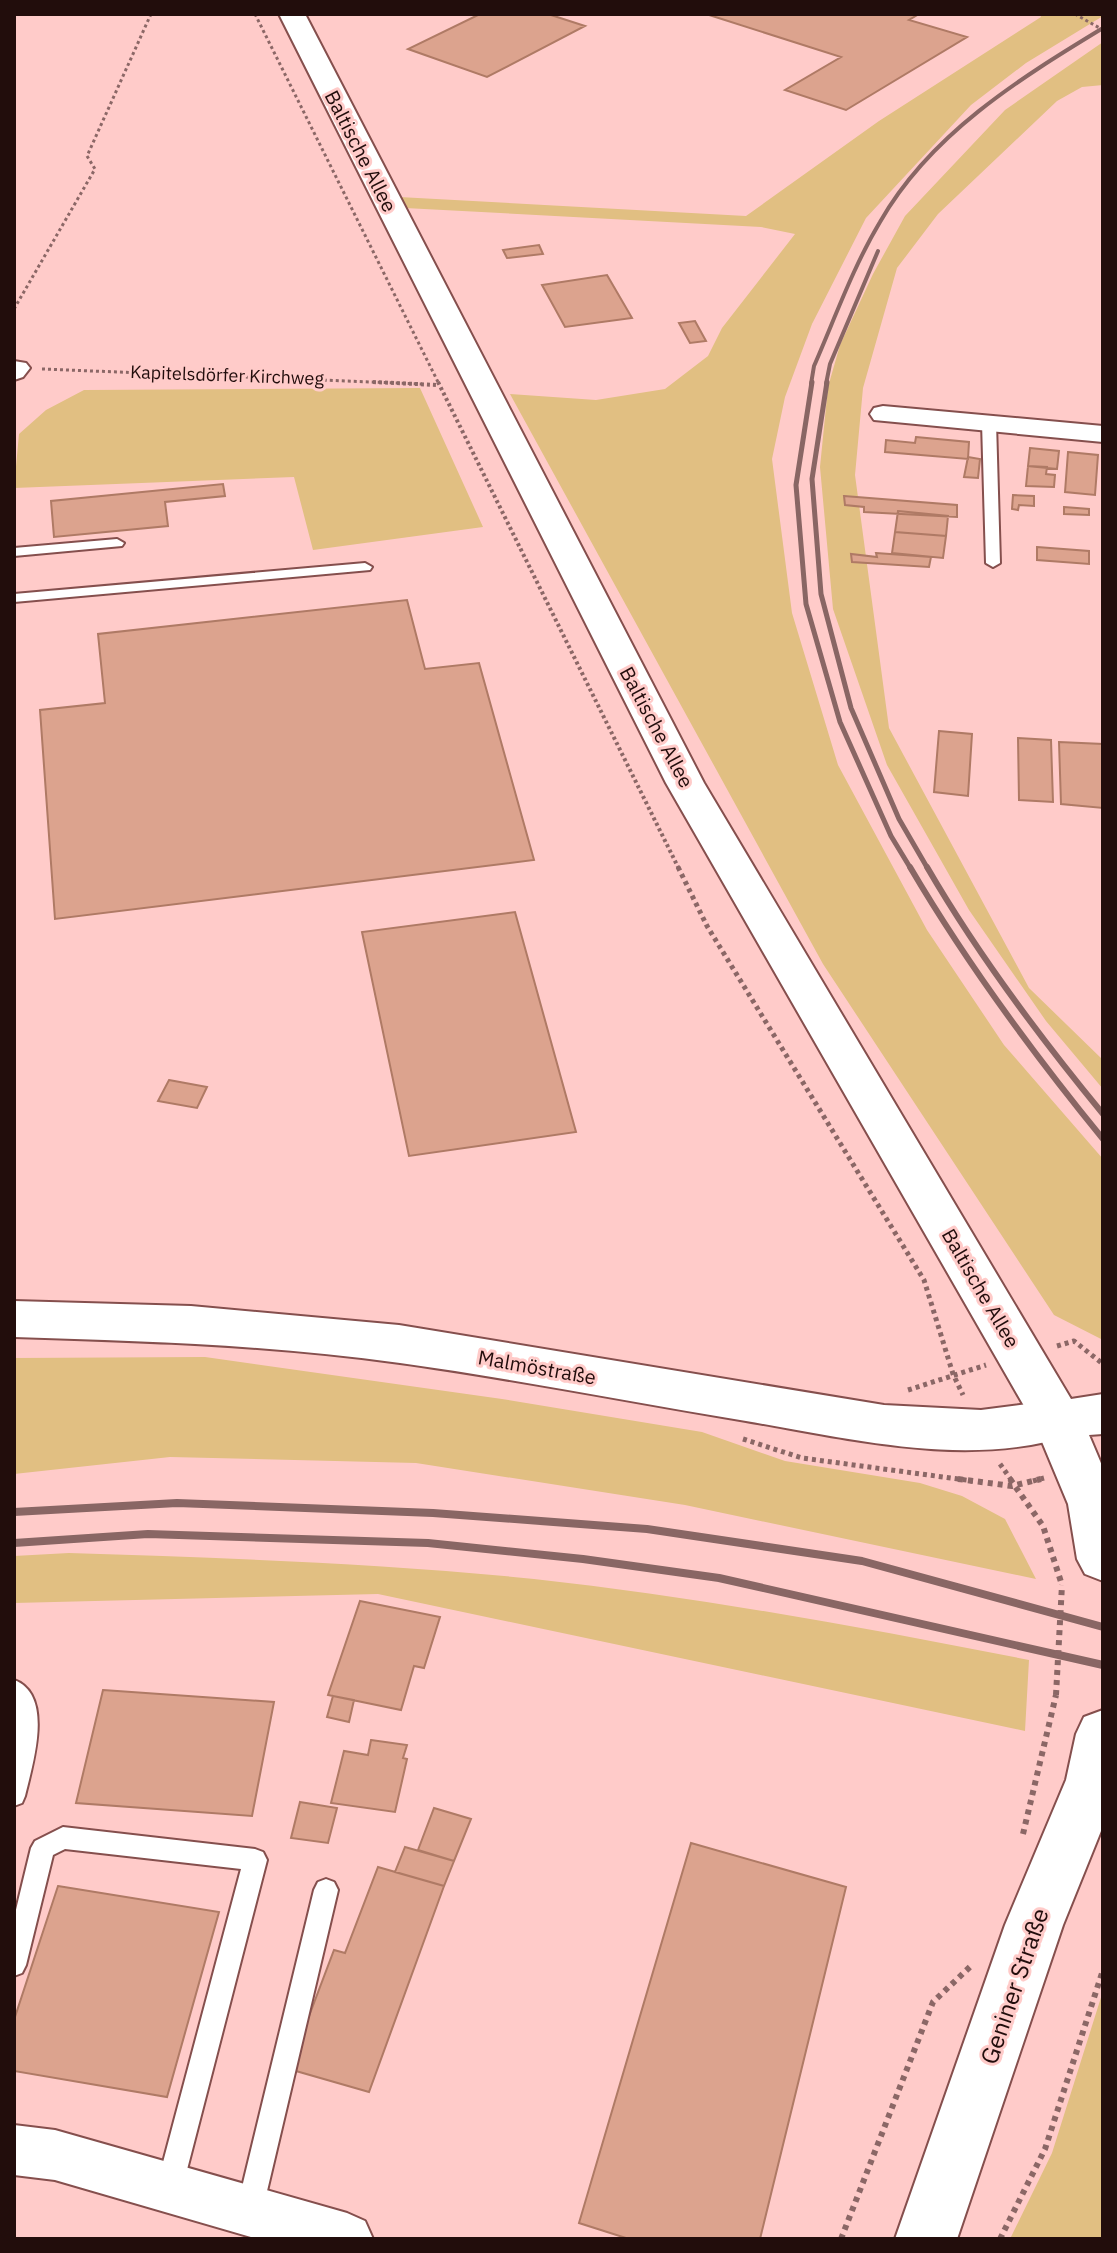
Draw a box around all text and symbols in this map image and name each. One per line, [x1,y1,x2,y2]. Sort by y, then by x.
street label: Baltische Allee [319,85,403,217]
street label: Kapitelsdörfer Kirchweg [130,360,325,390]
street label: Baltische Allee [614,662,700,792]
street label: Baltische Allee [936,1223,1026,1353]
street label: Malmöstraße [476,1343,598,1391]
street label: Geniner Straße [972,1904,1056,2068]

